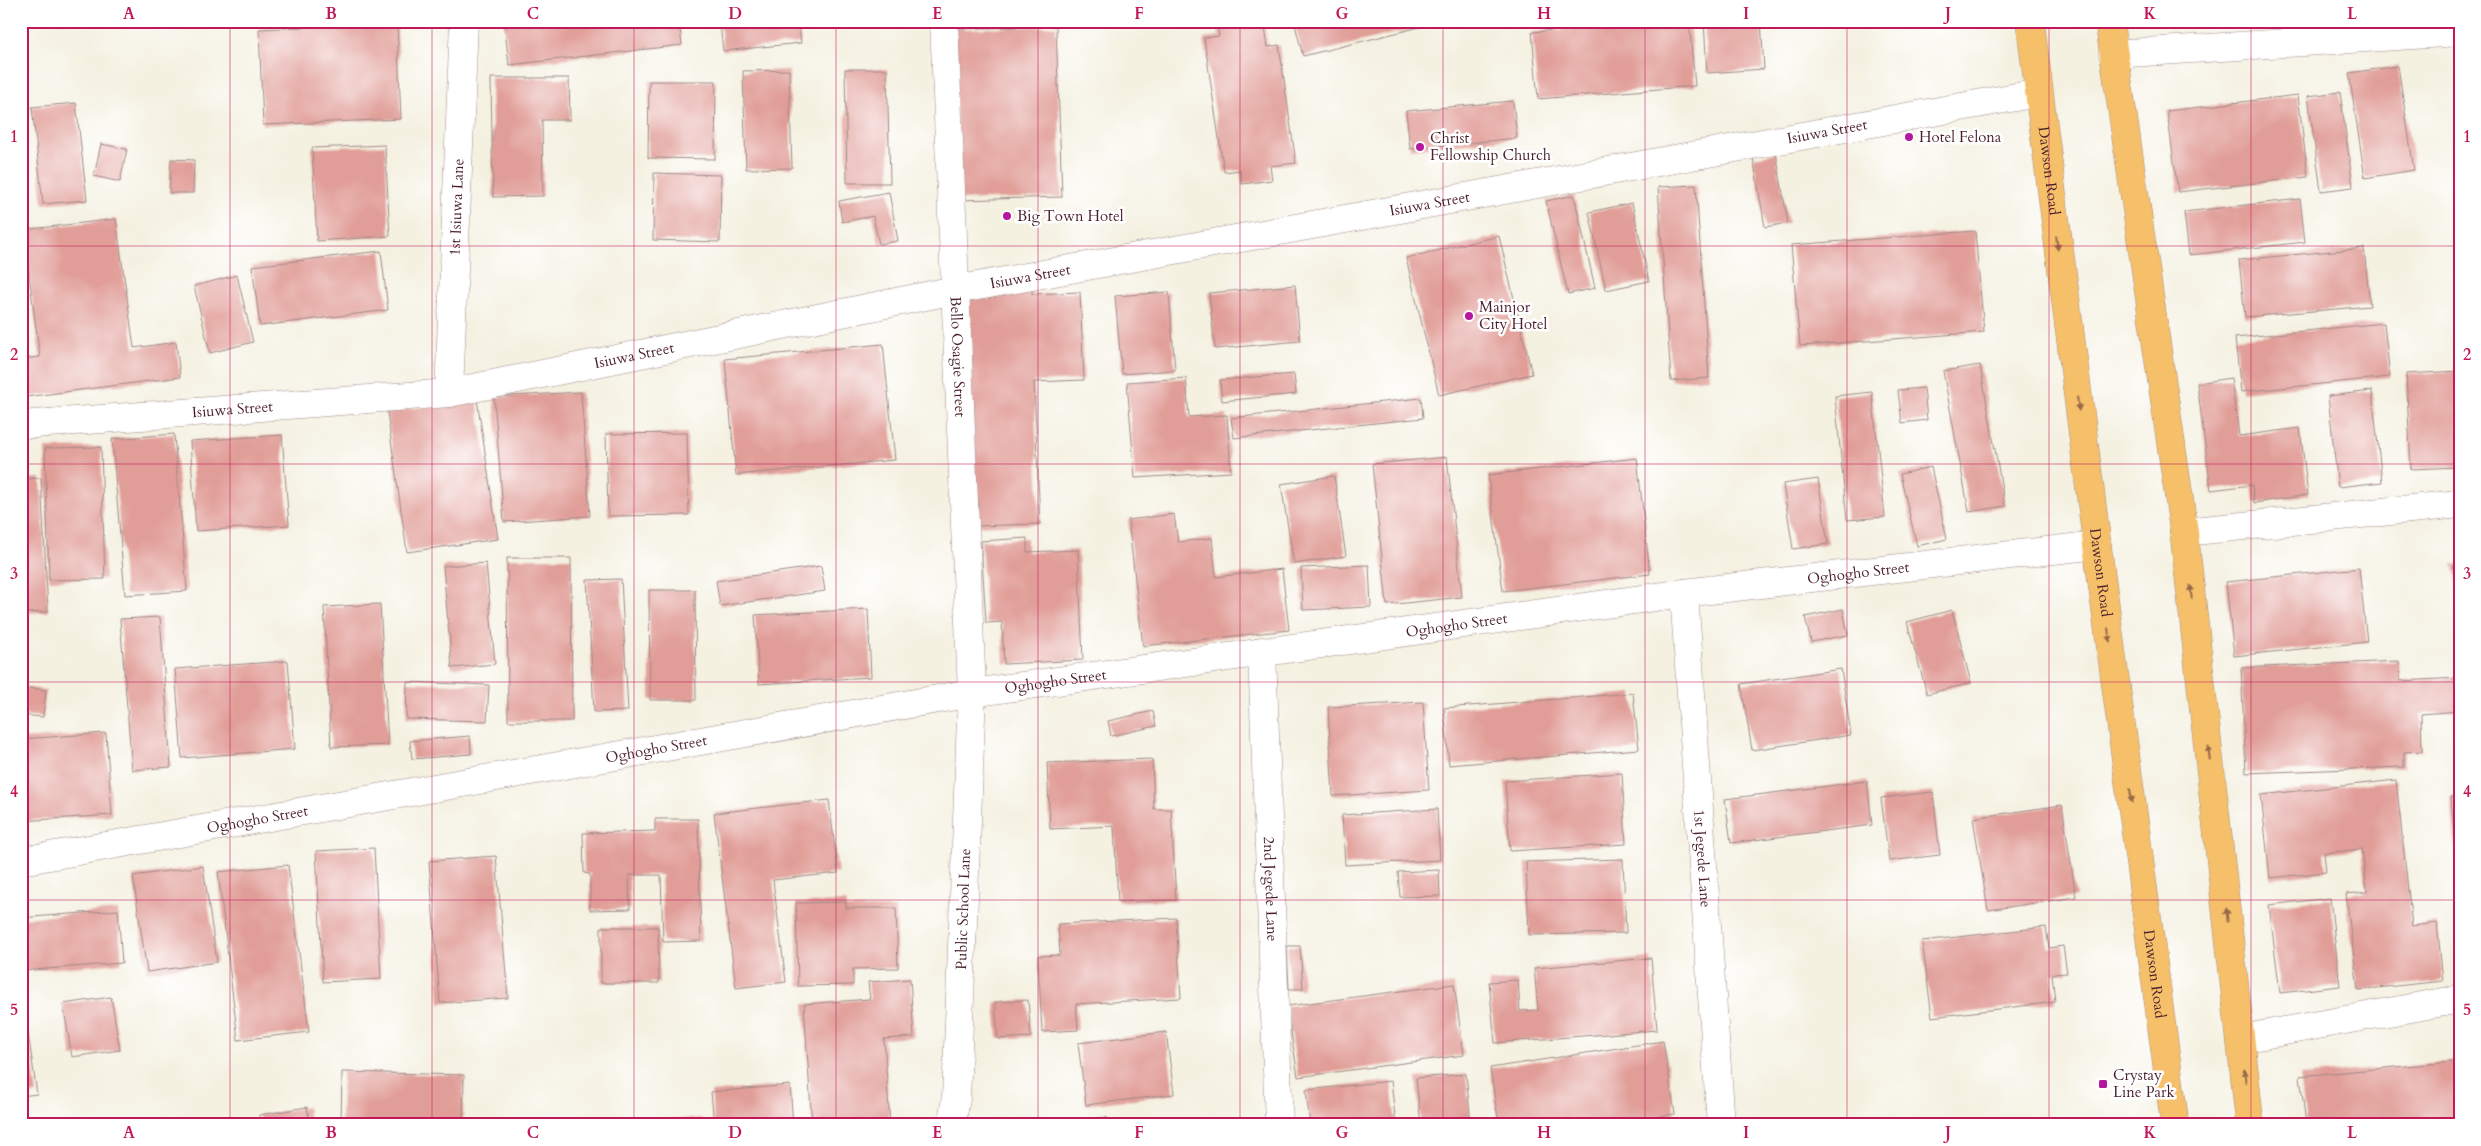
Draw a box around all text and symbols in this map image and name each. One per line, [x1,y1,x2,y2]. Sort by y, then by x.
text: A [123,3,135,25]
text: B [325,3,337,25]
text: C [527,3,539,25]
text: D [728,3,742,25]
text: E [932,3,942,25]
text: F [1134,3,1144,25]
text: G [1335,3,1349,25]
text: H [1537,3,1551,25]
text: I [1743,3,1749,25]
text: J [1943,3,1951,25]
text: K [2144,3,2157,25]
text: L [2347,3,2358,25]
street label: Isiuwa Street [1785,114,1869,148]
street label: Dawson Road [2034,125,2065,216]
text: 1 [10,126,18,148]
text: 1 [2463,126,2471,148]
place label: Hotel Felona [1919,127,2002,147]
place label: Christ Fellowship Church [1430,128,1552,165]
marker: Hotel Felona [1903,131,1915,143]
marker: Christ Fellowship Church [1414,141,1426,153]
street label: 1st Isiuwa Lane [445,158,468,256]
street label: Isiuwa Street [1388,187,1472,221]
place label: Big Town Hotel [1017,206,1124,226]
marker: Big Town Hotel [1001,210,1013,222]
one-way arrow [2053,236,2061,252]
street label: Isiuwa Street [988,259,1072,293]
street label: Bello Osagie Street [945,296,971,418]
place label: Mainjor City Hotel [1479,297,1548,334]
marker: Mainjor City Hotel [1463,310,1475,322]
street label: Isiuwa Street [592,337,676,373]
text: 2 [10,344,18,366]
text: 2 [2463,344,2471,366]
street label: Isiuwa Street [191,396,274,422]
one-way arrow [2075,397,2083,413]
street label: Dawson Road [2085,527,2117,618]
street label: Oghogho Street [1806,557,1911,589]
text: 3 [10,563,18,585]
text: 3 [2463,563,2471,585]
one-way arrow [2187,583,2195,599]
street label: Oghogho Street [1404,608,1509,642]
one-way arrow [2105,627,2113,643]
street label: Oghogho Street [1003,664,1108,698]
street label: Oghogho Street [604,730,709,768]
one-way arrow [2205,745,2213,761]
text: 4 [10,781,18,803]
text: 4 [2463,781,2471,803]
one-way arrow [2127,788,2135,804]
street label: Oghogho Street [205,800,310,838]
street label: 1st Jegede Lane [1689,809,1716,908]
street label: 2nd Jegede Lane [1259,836,1282,942]
street label: Public School Lane [951,848,975,970]
one-way arrow [2223,906,2231,922]
street label: Dawson Road [2139,928,2171,1020]
text: 5 [10,999,18,1021]
text: 5 [2463,999,2471,1021]
place label: Crystay Line Park [2113,1065,2175,1102]
one-way arrow [2241,1068,2249,1084]
marker: Crystay Line Park [2097,1078,2109,1090]
text: A [123,1122,135,1144]
text: B [325,1122,337,1144]
text: C [527,1122,539,1144]
text: D [728,1122,742,1144]
text: E [932,1122,942,1144]
text: F [1134,1122,1144,1144]
text: G [1335,1122,1349,1144]
text: H [1537,1122,1551,1144]
text: I [1743,1122,1749,1144]
text: J [1943,1122,1951,1144]
text: K [2144,1122,2157,1144]
text: L [2347,1122,2358,1144]

